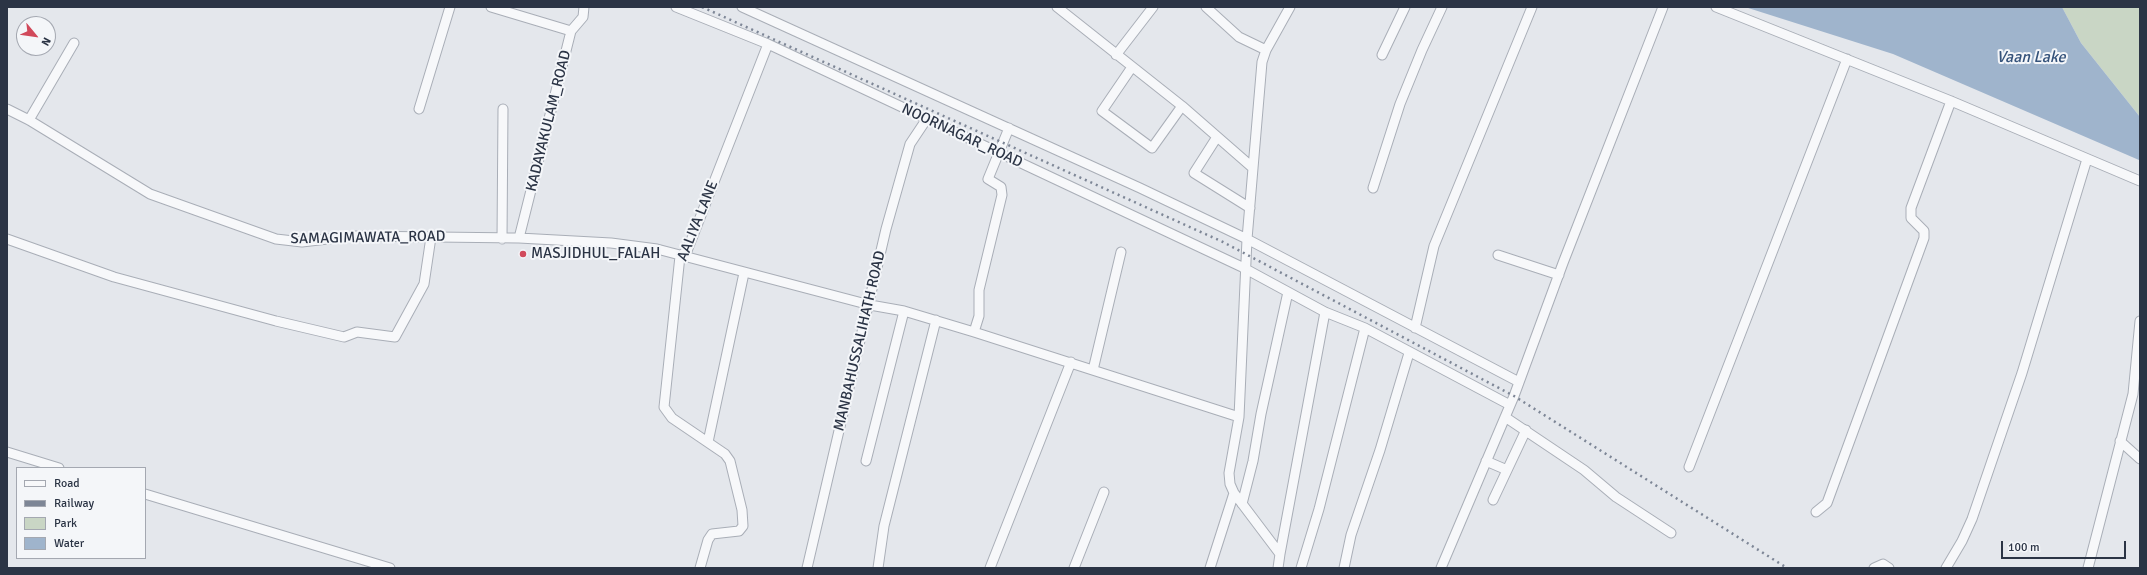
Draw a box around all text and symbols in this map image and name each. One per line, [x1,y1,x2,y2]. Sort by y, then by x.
north arrow [16,16,56,56]
text: N [39,35,54,48]
street label: KADAYAKULAM_ROAD [523,48,575,194]
water label: Vaan Lake [1996,48,2066,68]
street label: NOORNAGAR_ROAD [899,100,1025,172]
street label: AALIYA LANE [674,178,722,264]
street label: SAMAGIMAWATA_ROAD [290,228,446,248]
place label: MASJIDHUL_FALAH [531,245,660,263]
marker: MASJIDHUL_FALAH [518,249,528,259]
street label: MANBAHUSSALIHATH ROAD [830,249,890,433]
legend [16,467,146,559]
text: Road [54,476,80,491]
text: Railway [54,496,94,511]
text: Park [54,516,77,531]
scale bar [2003,533,2128,559]
text: Water [54,536,84,551]
text: 100 m [2008,540,2040,555]

